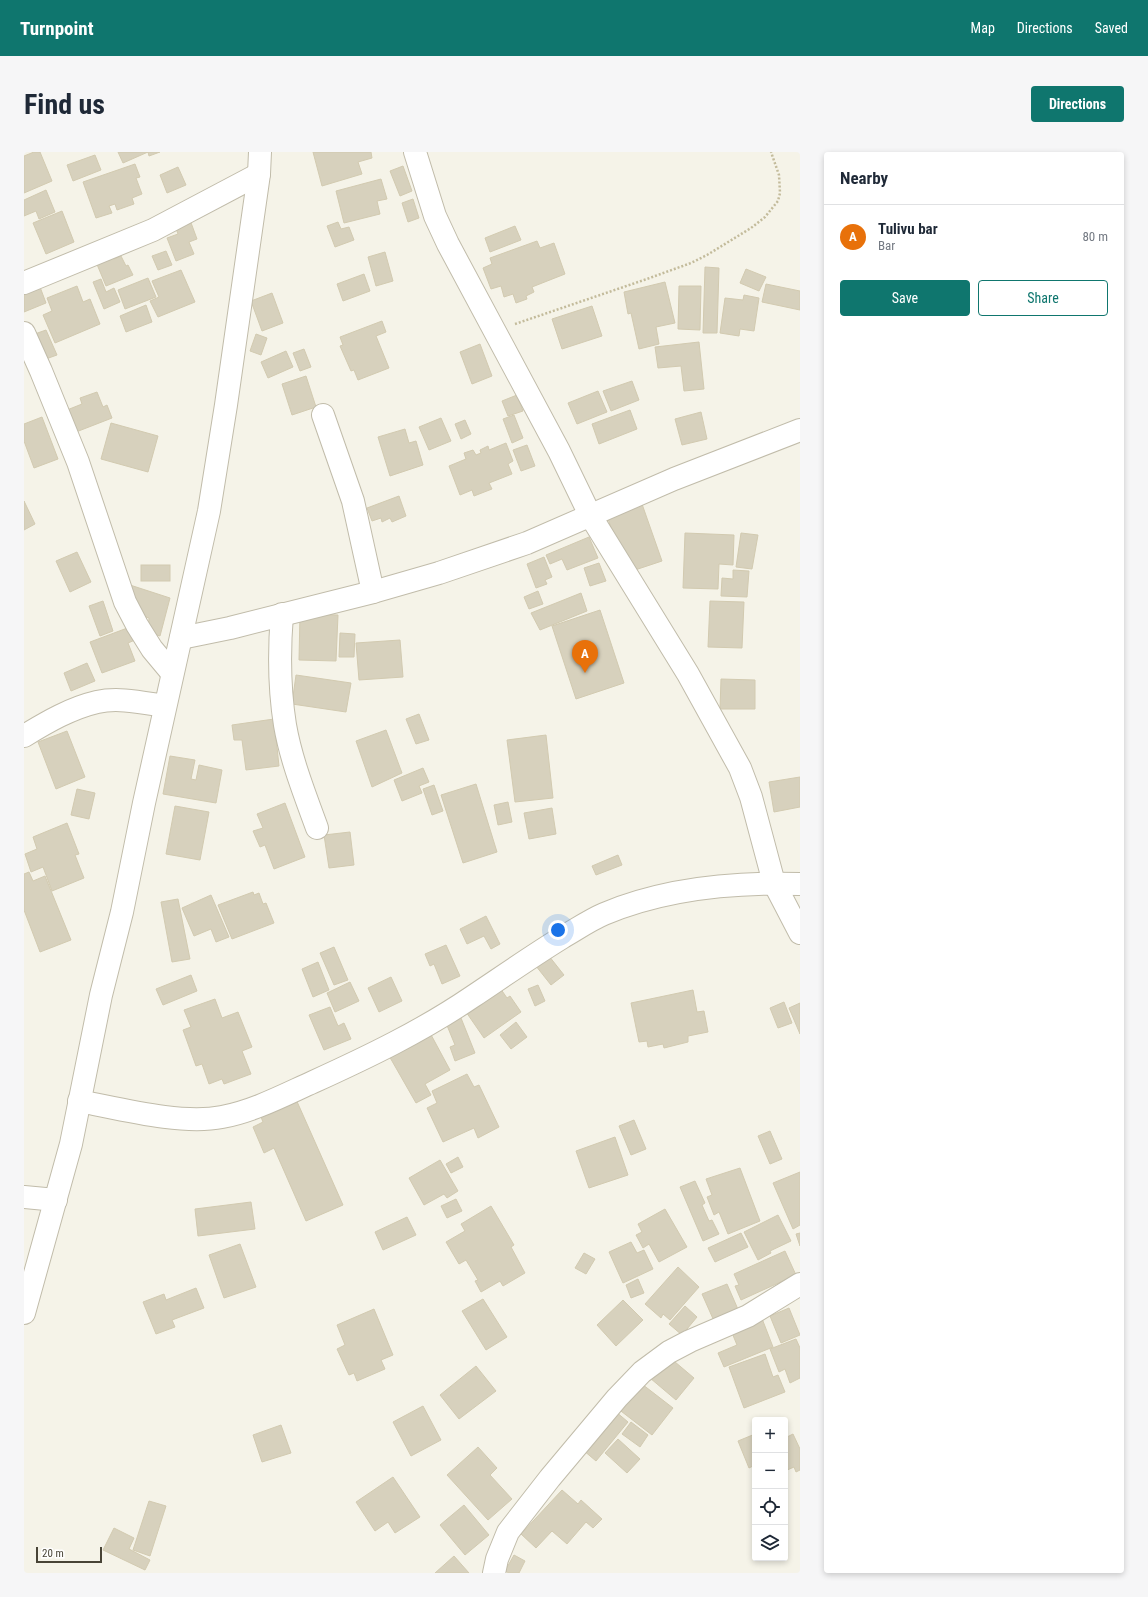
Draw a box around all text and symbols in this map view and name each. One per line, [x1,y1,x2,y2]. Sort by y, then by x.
text: Turnpoint [20,17,94,40]
text: Map [971,20,995,36]
text: Directions [1017,20,1073,36]
text: Saved [1095,20,1128,36]
button: Directions [1031,86,1124,122]
text: Find us [24,88,105,121]
text: Nearby [840,168,888,188]
text: Tulivu bar [878,220,938,238]
text: A [849,229,857,244]
text: 80 m [1082,229,1108,244]
text: Bar [878,238,895,253]
button: Save [840,280,970,316]
button: Share [978,280,1108,316]
pin: A [572,640,598,673]
your location [548,920,568,940]
map controls [752,1417,788,1561]
button: + [752,1417,788,1453]
button: − [752,1453,788,1489]
button: locate [752,1489,788,1525]
button: layers [752,1525,788,1561]
scale bar [36,1545,102,1564]
text: 20 m [42,1547,64,1560]

